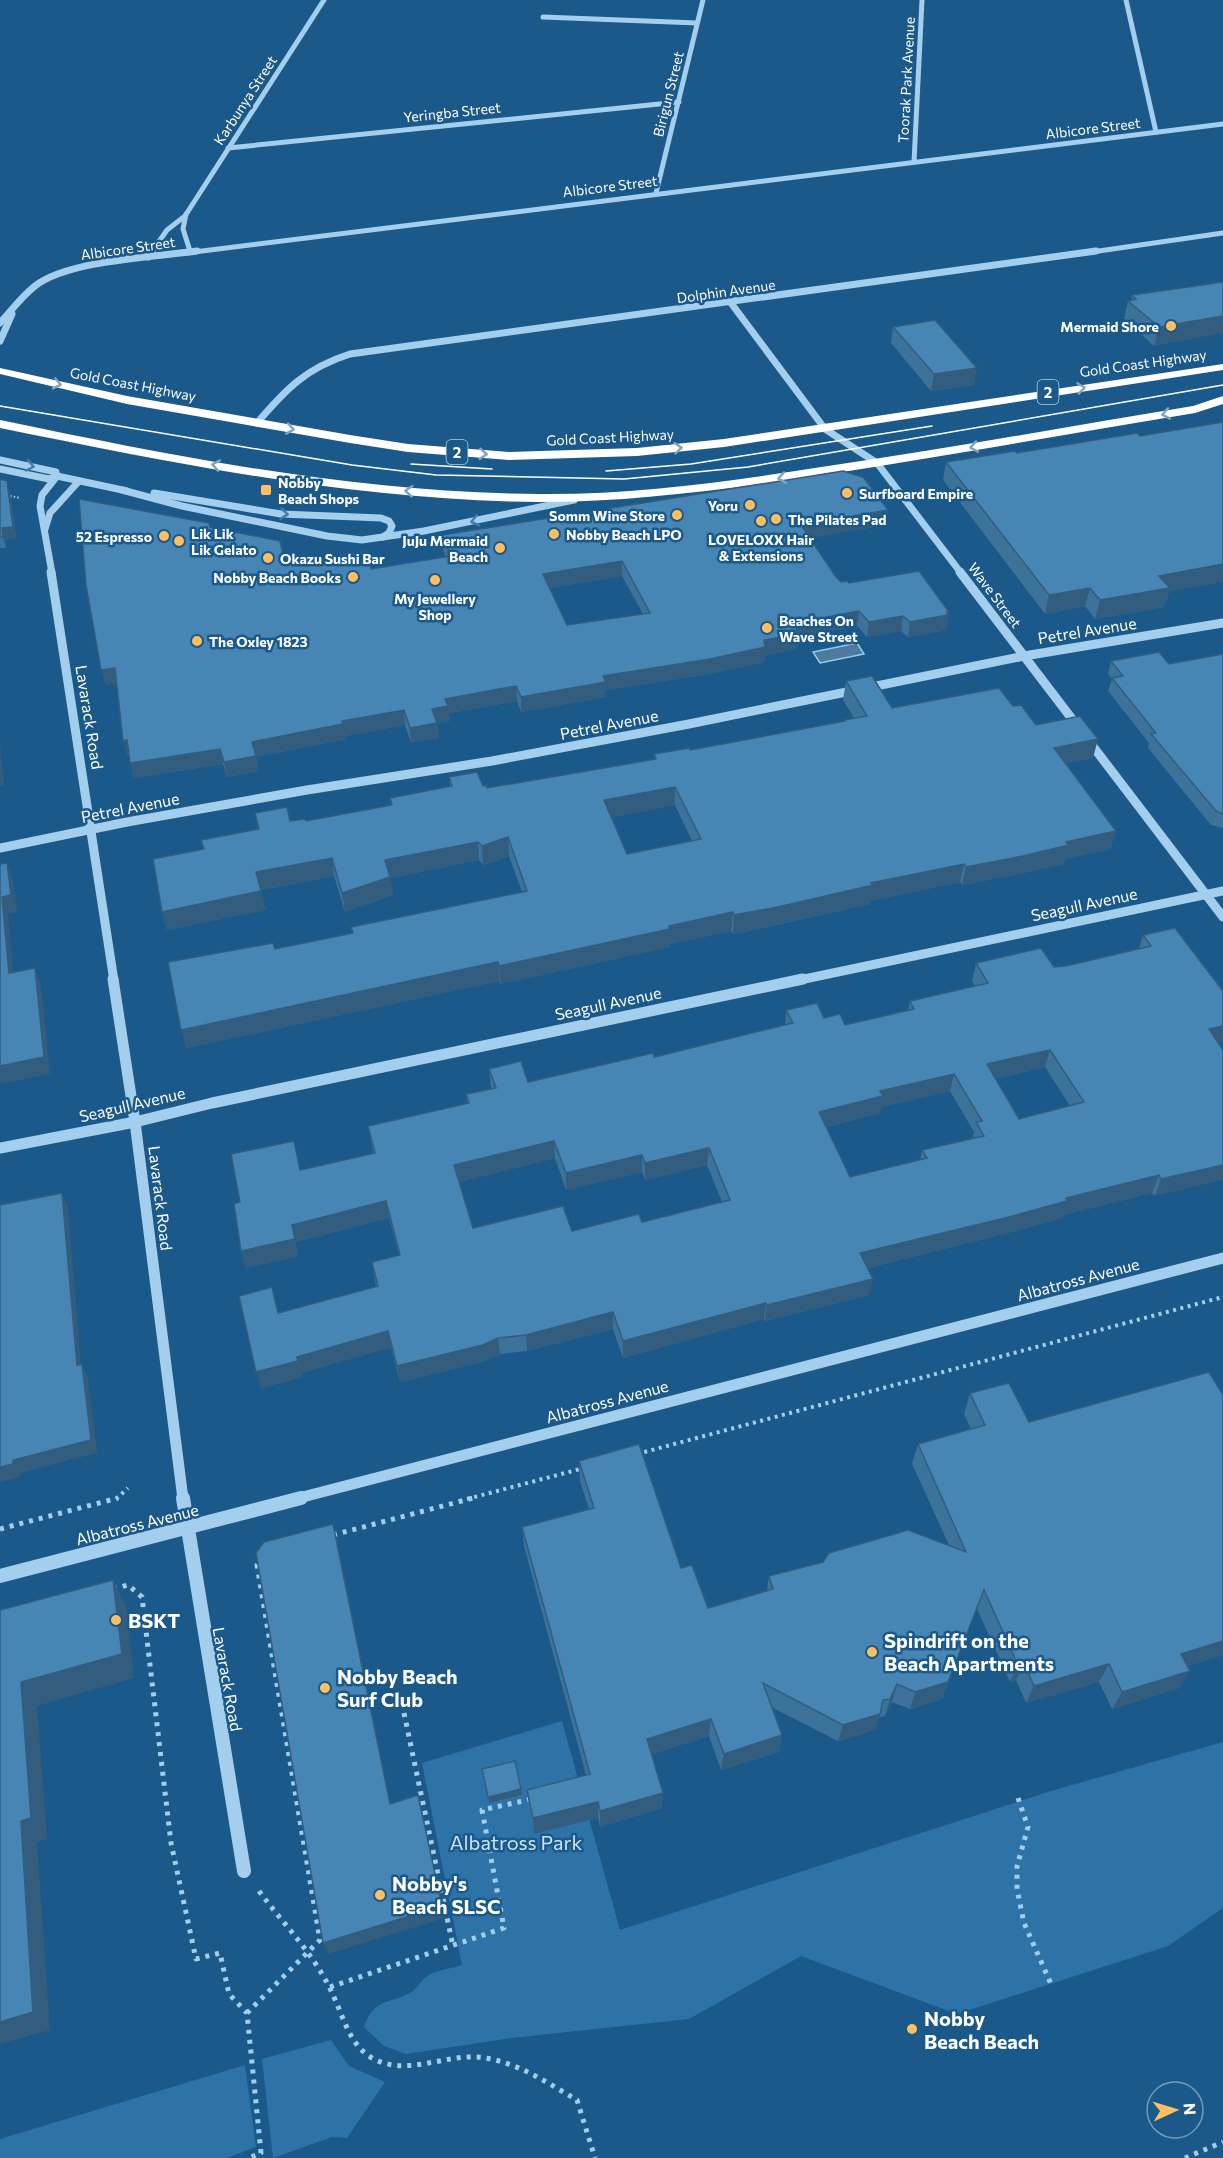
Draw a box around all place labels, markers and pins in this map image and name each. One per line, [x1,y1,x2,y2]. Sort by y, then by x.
place label: Mermaid Shore [1060,318,1159,335]
marker: Mermaid Shore [1164,319,1178,333]
place label: Nobby Beach Shops [278,474,360,507]
marker: Nobby Beach Shops [259,483,273,497]
place label: Surfboard Empire [859,485,973,502]
marker: Surfboard Empire [840,486,854,500]
place label: Yoru [708,497,738,514]
marker: Yoru [743,498,757,512]
place label: Somm Wine Store [549,507,665,524]
marker: Somm Wine Store [670,508,684,522]
place label: The Pilates Pad [788,511,886,528]
marker: The Pilates Pad [769,512,783,526]
marker: LOVELOXX Hair & Extensions [754,514,768,528]
place label: Lik Lik Lik Gelato [191,525,257,558]
place label: Nobby Beach LPO [566,526,682,543]
marker: Nobby Beach LPO [547,527,561,541]
place label: 52 Espresso [76,528,152,545]
marker: 52 Espresso [157,529,171,543]
place label: LOVELOXX Hair & Extensions [708,531,814,564]
place label: JuJu Mermaid Beach [402,532,488,565]
marker: Lik Lik Lik Gelato [172,534,186,548]
marker: JuJu Mermaid Beach [493,541,507,555]
place label: Okazu Sushi Bar [280,550,385,567]
marker: Okazu Sushi Bar [261,551,275,565]
place label: Nobby Beach Books [213,569,341,586]
marker: Nobby Beach Books [346,570,360,584]
marker: My Jewellery Shop [428,573,442,587]
place label: My Jewellery Shop [394,590,476,623]
place label: Beaches On Wave Street [779,612,858,645]
marker: Beaches On Wave Street [760,621,774,635]
place label: The Oxley 1823 [209,633,308,650]
marker: The Oxley 1823 [190,634,204,648]
place label: BSKT [128,1608,180,1632]
marker: BSKT [109,1613,123,1627]
place label: Spindrift on the Beach Apartments [884,1628,1054,1675]
marker: Spindrift on the Beach Apartments [865,1645,879,1659]
place label: Nobby Beach Surf Club [337,1664,458,1711]
marker: Nobby Beach Surf Club [318,1681,332,1695]
place label: Nobby's Beach SLSC [392,1871,501,1918]
marker: Nobby's Beach SLSC [373,1888,387,1902]
place label: Nobby Beach Beach [924,2006,1039,2053]
marker: Nobby Beach Beach [905,2022,919,2036]

